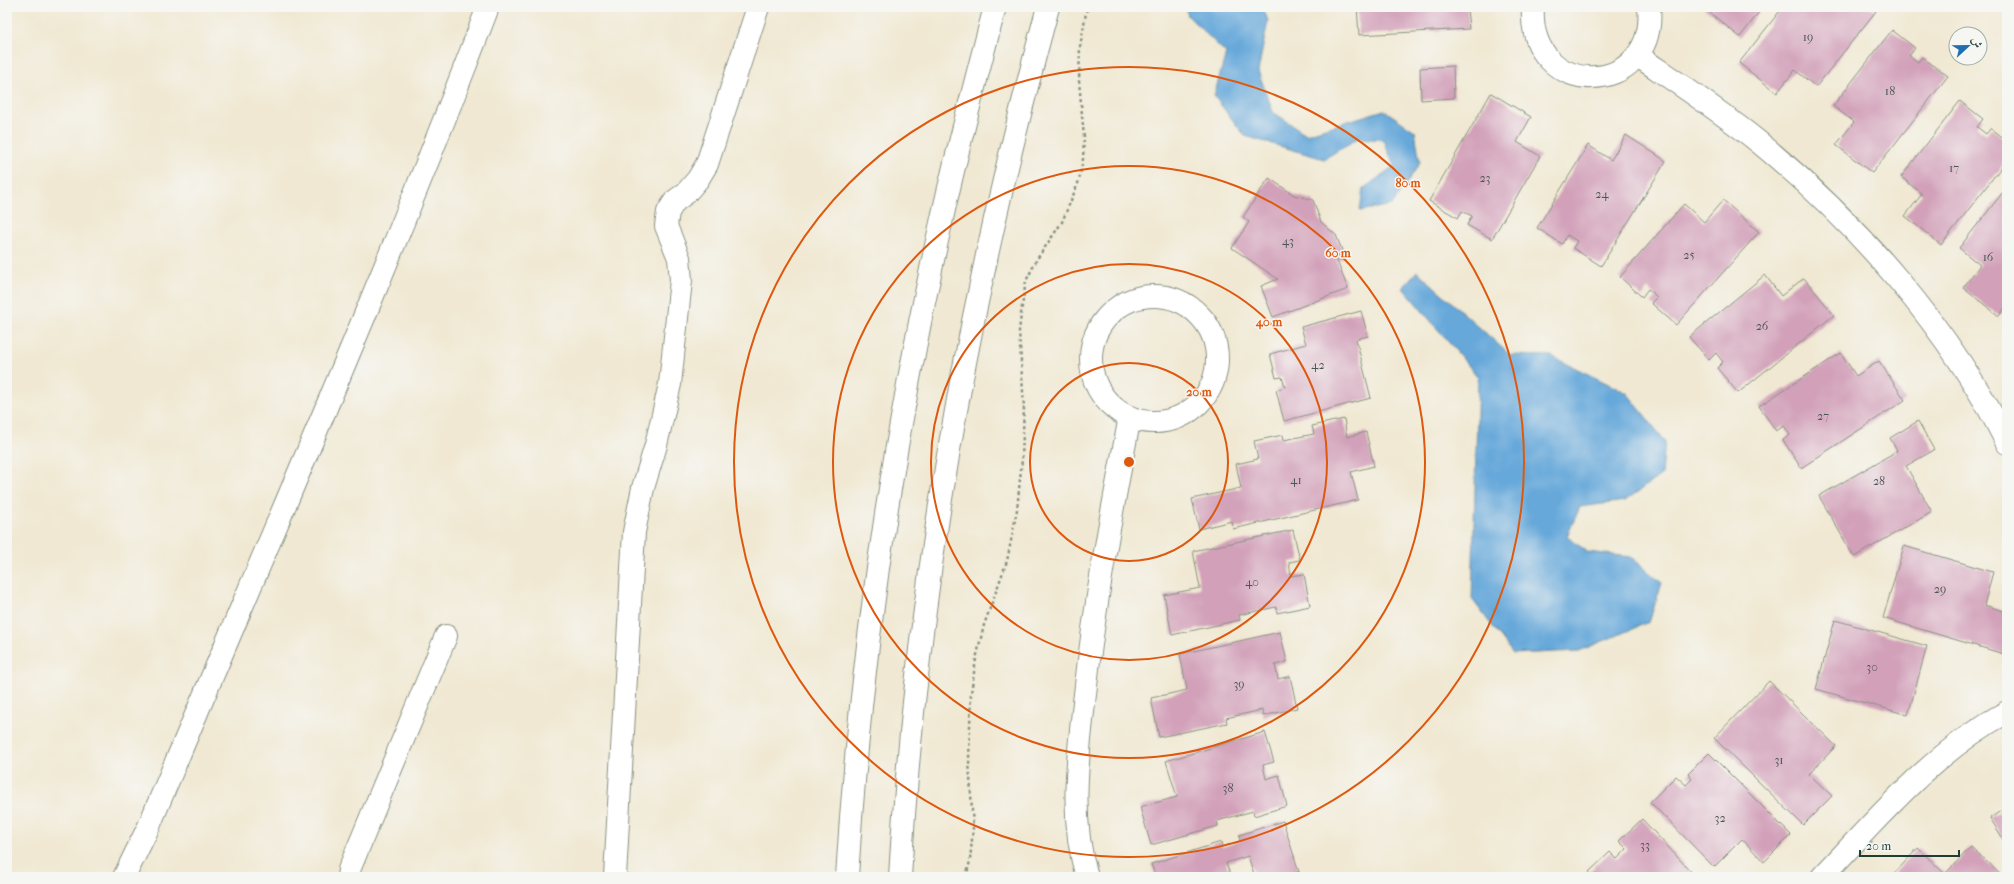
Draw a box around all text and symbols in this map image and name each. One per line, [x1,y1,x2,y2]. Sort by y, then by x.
north arrow [1948,26,1988,66]
house number: 19 [1803,30,1813,44]
text: ش [1969,35,1985,50]
house number: 18 [1885,84,1895,98]
house number: 17 [1949,161,1959,175]
house number: 23 [1479,171,1491,185]
text: 80 m [1395,176,1422,190]
house number: 24 [1595,187,1610,201]
house number: 43 [1282,234,1294,248]
text: 60 m [1325,246,1352,260]
house number: 25 [1683,248,1695,262]
house number: 16 [1983,250,1994,264]
text: 40 m [1255,315,1283,330]
house number: 26 [1756,319,1769,333]
house number: 42 [1311,358,1325,372]
text: 20 m [1186,385,1213,399]
house number: 27 [1817,409,1829,423]
centre of rings [1122,455,1136,469]
house number: 41 [1290,473,1302,487]
house number: 28 [1873,474,1885,488]
house number: 40 [1245,575,1259,589]
house number: 29 [1934,582,1946,596]
house number: 30 [1866,660,1878,674]
house number: 39 [1233,677,1245,691]
house number: 31 [1774,753,1784,767]
house number: 38 [1223,781,1233,795]
house number: 32 [1714,811,1726,825]
scale bar [1860,832,1959,858]
house number: 33 [1640,838,1650,852]
text: 20 m [1866,839,1891,853]

